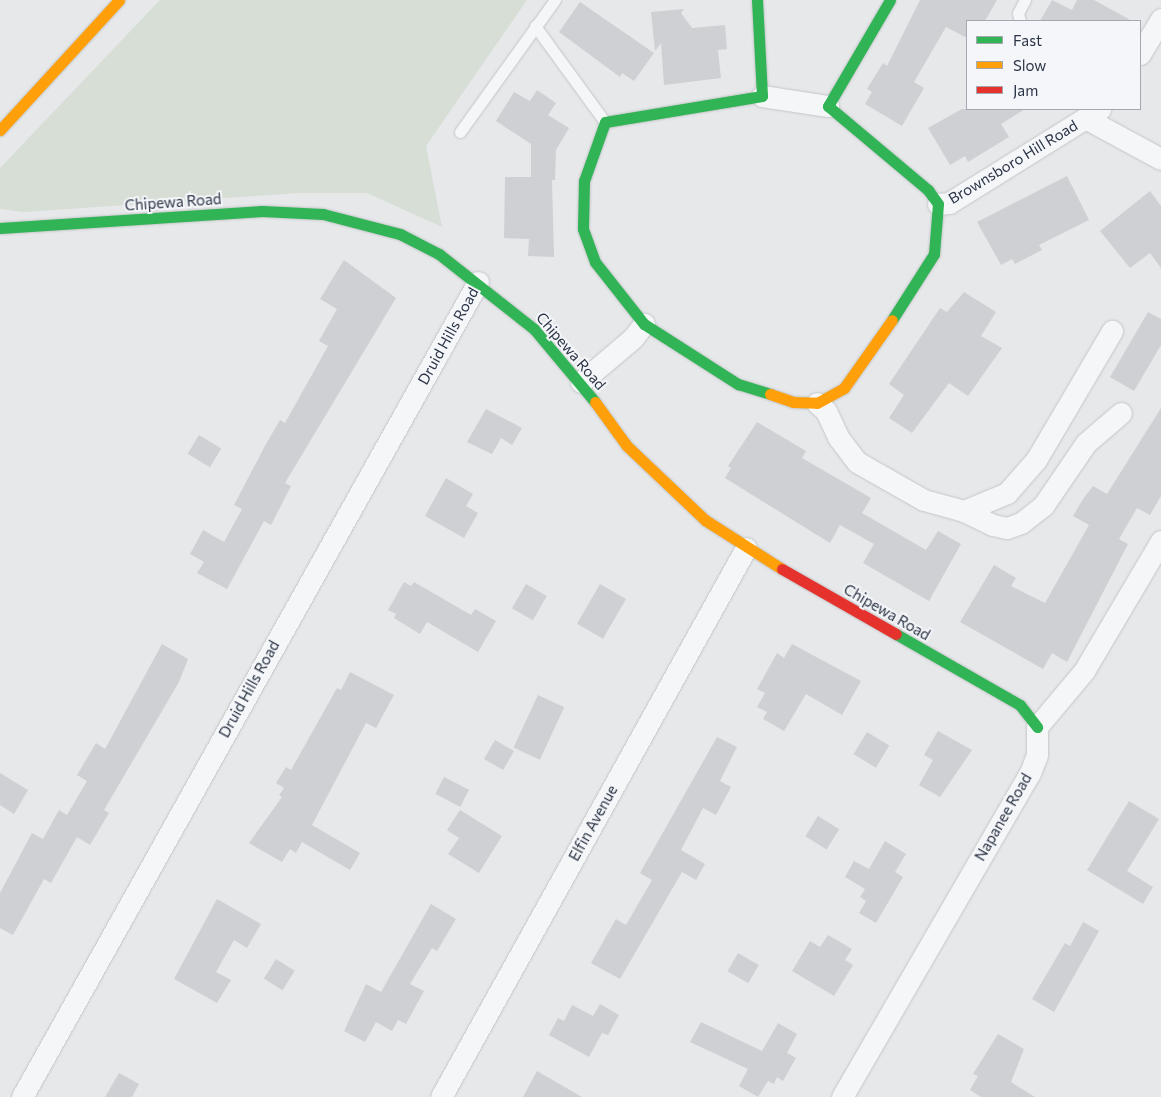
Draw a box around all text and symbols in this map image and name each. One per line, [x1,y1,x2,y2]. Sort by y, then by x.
legend [966,20,1141,110]
text: Fast [1013,31,1042,49]
text: Slow [1013,56,1046,74]
text: Jam [1013,81,1038,99]
street label: Brownsboro Hill Road [945,116,1081,208]
street label: Chipewa Road [124,190,222,214]
street label: Druid Hills Road [414,284,482,388]
street label: Chipewa Road [532,309,610,393]
street label: Chipewa Road [841,580,933,644]
street label: Druid Hills Road [215,637,283,741]
street label: Napanee Road [971,770,1035,864]
street label: Elfin Avenue [565,782,621,864]

